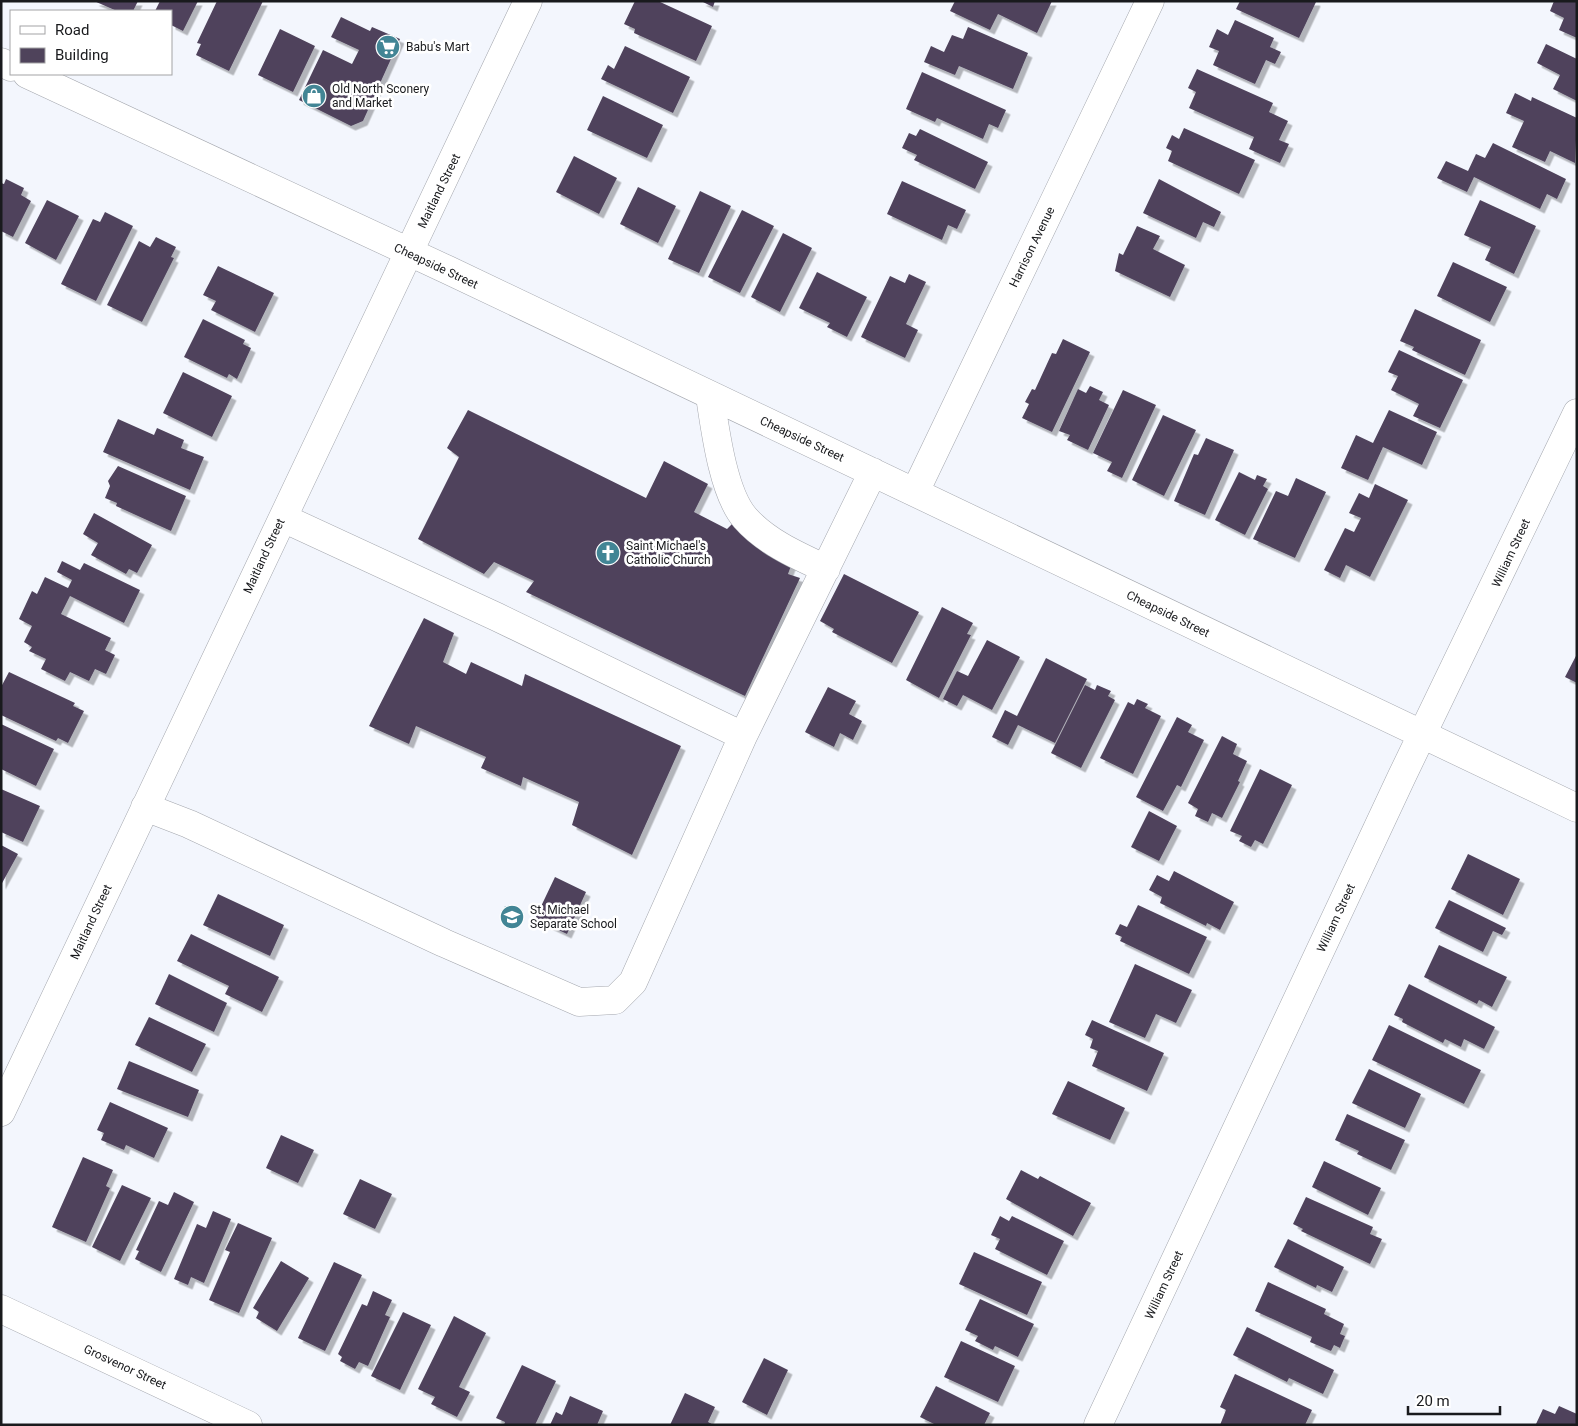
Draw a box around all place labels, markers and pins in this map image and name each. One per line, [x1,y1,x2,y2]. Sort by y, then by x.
supermarket icon: Babu's Mart [375,34,401,60]
place label: Babu's Mart [406,40,470,54]
place label: Old North Sconery and Market [332,82,430,110]
shop icon: Old North Sconery and Market [301,83,327,109]
place label: Saint Michael's Catholic Church [626,539,711,567]
church icon: Saint Michael's Catholic Church [595,540,621,566]
place label: St. Michael Separate School [530,903,617,931]
school or university icon: St. Michael Separate School [499,904,525,930]

